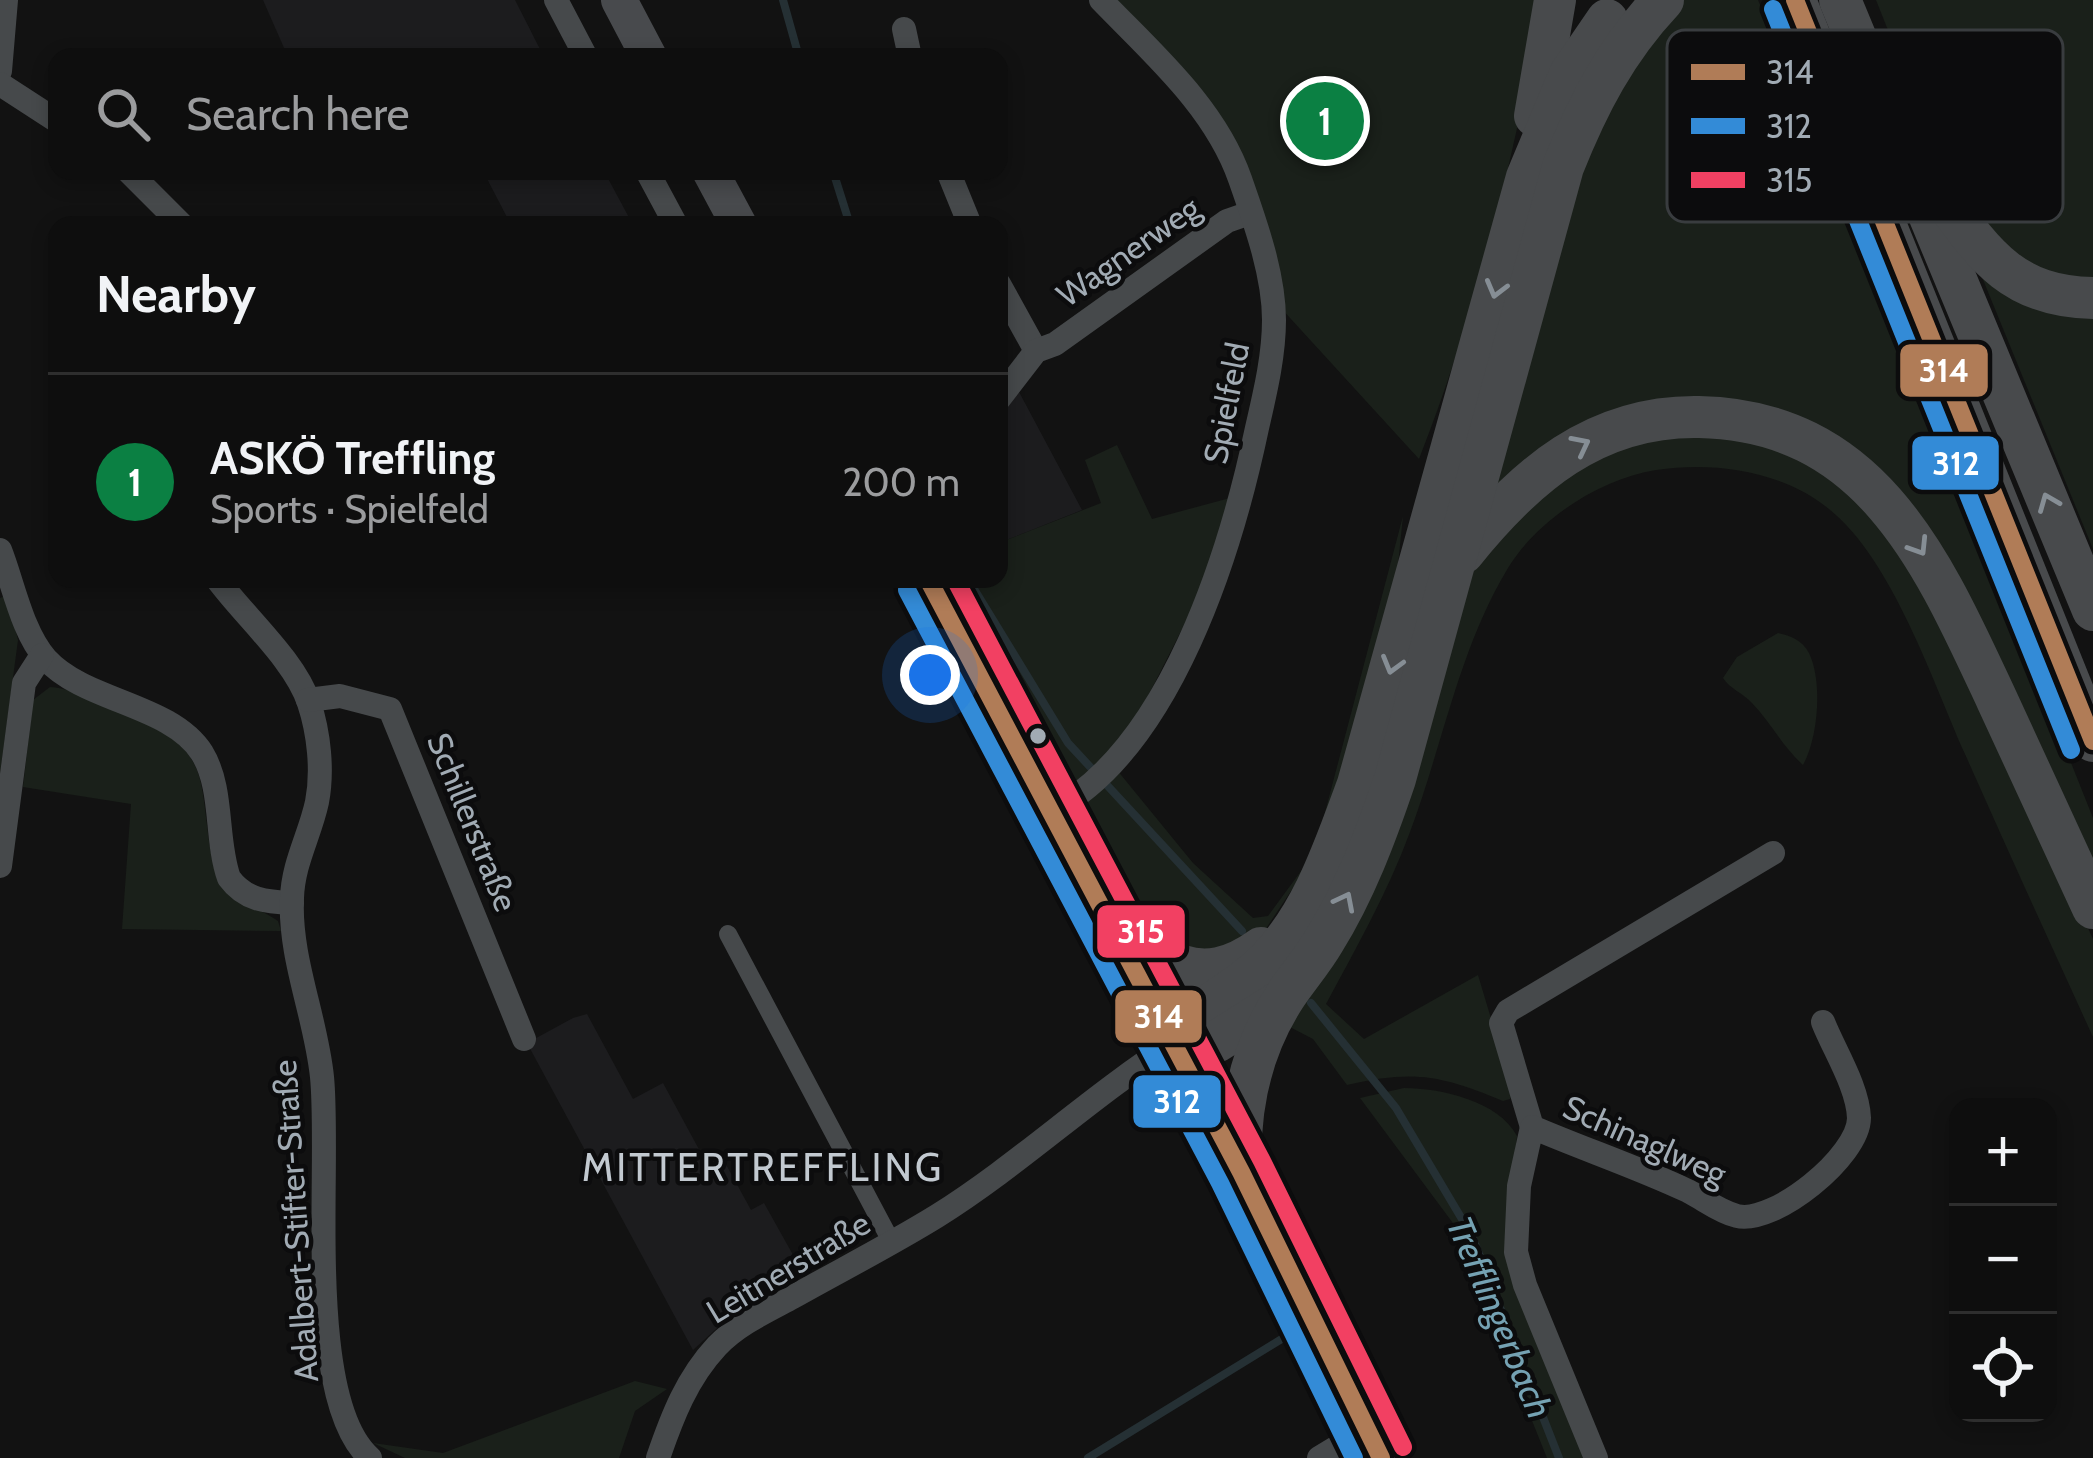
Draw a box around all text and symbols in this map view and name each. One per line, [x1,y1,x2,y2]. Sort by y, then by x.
legend [1667,30,2063,222]
search box [48,48,1008,180]
text: 314 [1766,52,1814,92]
pin: 1 [1286,76,1364,166]
icon: search [90,81,156,147]
text: Search here [186,87,410,141]
text: 312 [1766,106,1812,146]
text: 315 [1766,160,1812,200]
street label: Wagnerweg [1049,187,1208,315]
text: Nearby [96,263,256,325]
one-way arrow [1485,278,1510,299]
street label: Spielfeld [1195,339,1257,467]
line badge: 314 [1898,342,1990,399]
text: 314 [1919,350,1969,390]
text: ASKÖ Treffling [210,431,495,485]
line badge: 312 [1910,434,2001,492]
one-way arrow [1569,436,1590,459]
text: 312 [1932,443,1980,483]
text: 1 [128,458,142,506]
text: 200 m [842,458,960,506]
text: Sports · Spielfeld [210,485,489,533]
one-way arrow [2038,492,2062,513]
one-way arrow [1905,533,1927,555]
your location [900,645,960,705]
one-way arrow [1381,654,1406,675]
unlabelled marker [1027,725,1049,747]
street label: Schillerstraße [419,727,527,917]
one-way arrow [1331,892,1355,913]
line badge: 315 [1095,903,1187,960]
text: 315 [1117,911,1165,951]
line badge: 314 [1113,988,1204,1045]
text: 314 [1134,996,1184,1036]
street label: Adalbert-Stifter-Straße [264,1059,326,1383]
line badge: 312 [1131,1073,1223,1130]
text: 312 [1153,1081,1201,1121]
street label: Schinaglweg [1557,1086,1733,1194]
map controls [1949,1098,2057,1422]
button: + [1949,1098,2057,1206]
district label: MITTERTREFFLING [582,1143,944,1191]
street label: Leitnerstraße [699,1203,877,1331]
button: − [1949,1206,2057,1314]
water label: Trefflingerbach [1438,1209,1562,1425]
button: locate [1949,1314,2057,1422]

